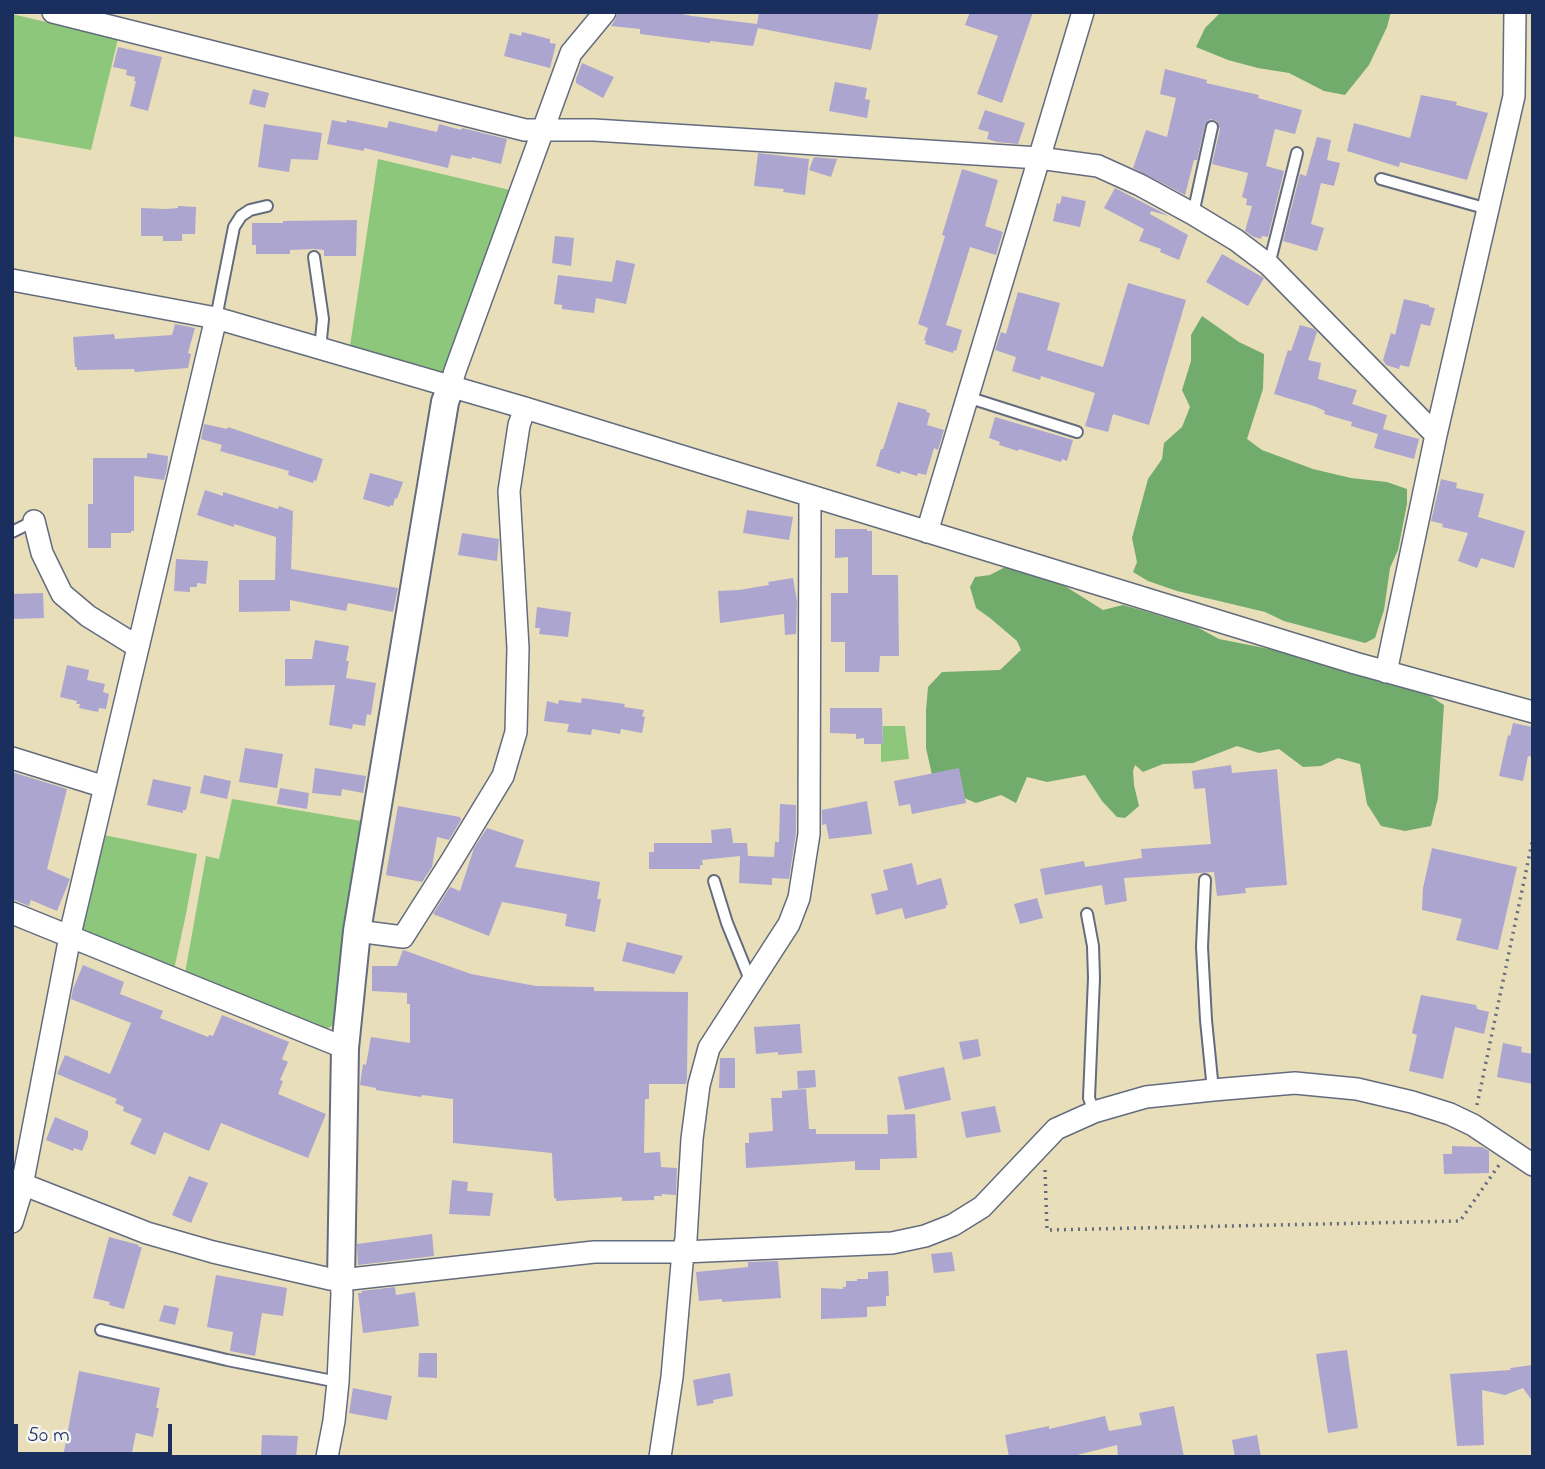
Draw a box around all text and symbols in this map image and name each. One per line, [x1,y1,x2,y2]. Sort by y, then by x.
scale bar [18,1410,175,1454]
text: 50 m [27,1421,70,1451]

